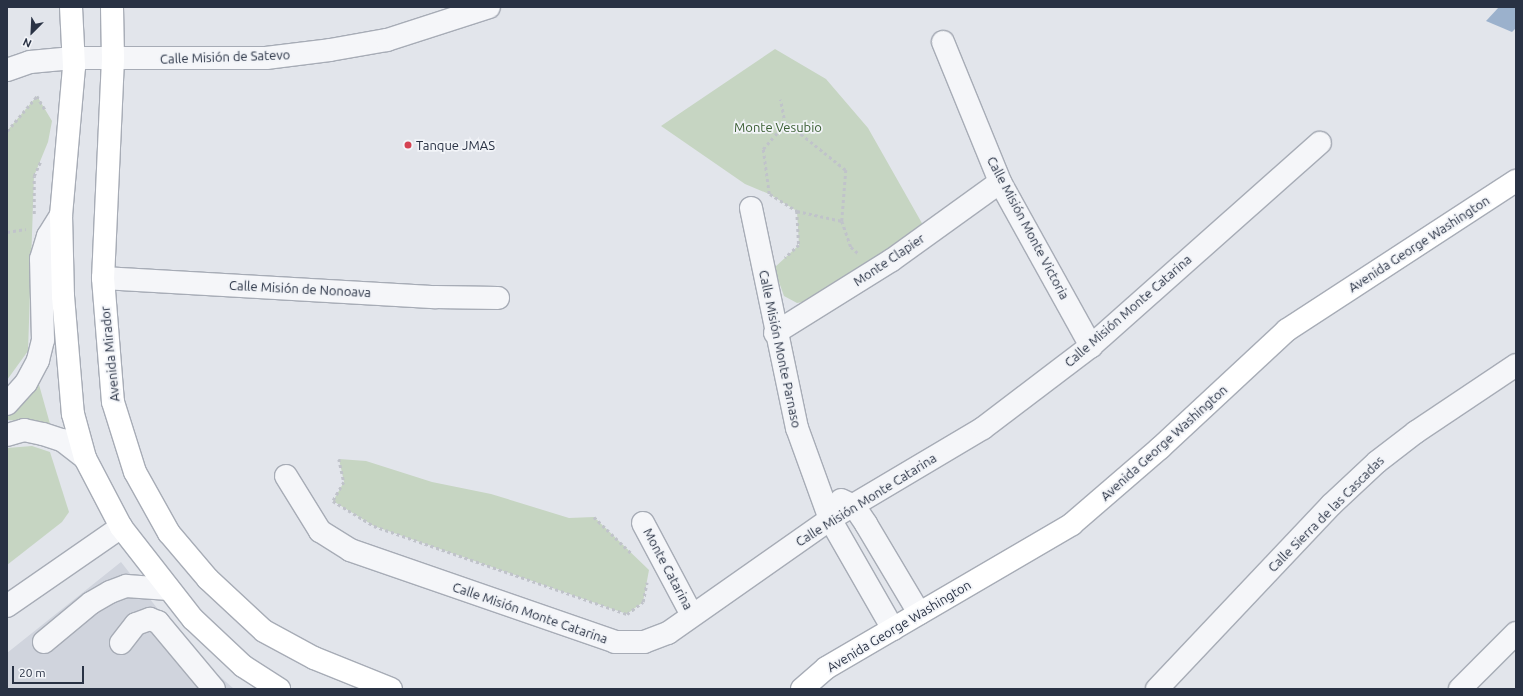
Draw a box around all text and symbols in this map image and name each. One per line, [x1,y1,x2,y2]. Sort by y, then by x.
north arrow [12,12,52,52]
text: N [21,36,33,50]
street label: Calle Misión de Satevo [160,47,290,67]
park label: Monte Vesubio [734,119,822,135]
place label: Tanque JMAS [416,137,495,153]
marker: Tanque JMAS [403,140,413,150]
street label: Calle Misión Monte Victoria [984,154,1072,302]
street label: Avenida George Washington [1345,192,1493,296]
street label: Monte Clapier [850,230,928,290]
street label: Calle Misión Monte Catarina [1061,252,1195,370]
street label: Calle Misión Monte Parnaso [756,269,804,429]
street label: Calle Misión de Nonoava [229,277,371,301]
street label: Avenida Mirador [97,306,123,402]
street label: Avenida George Washington [1097,382,1231,504]
street label: Calle Misión Monte Catarina [793,450,939,550]
street label: Calle Sierra de las Cascadas [1265,453,1387,575]
street label: Monte Catarina [640,526,696,612]
street label: Avenida George Washington [824,577,974,675]
street label: Calle Misión Monte Catarina [450,579,610,647]
scale bar [14,658,86,684]
text: 20 m [19,666,46,679]

